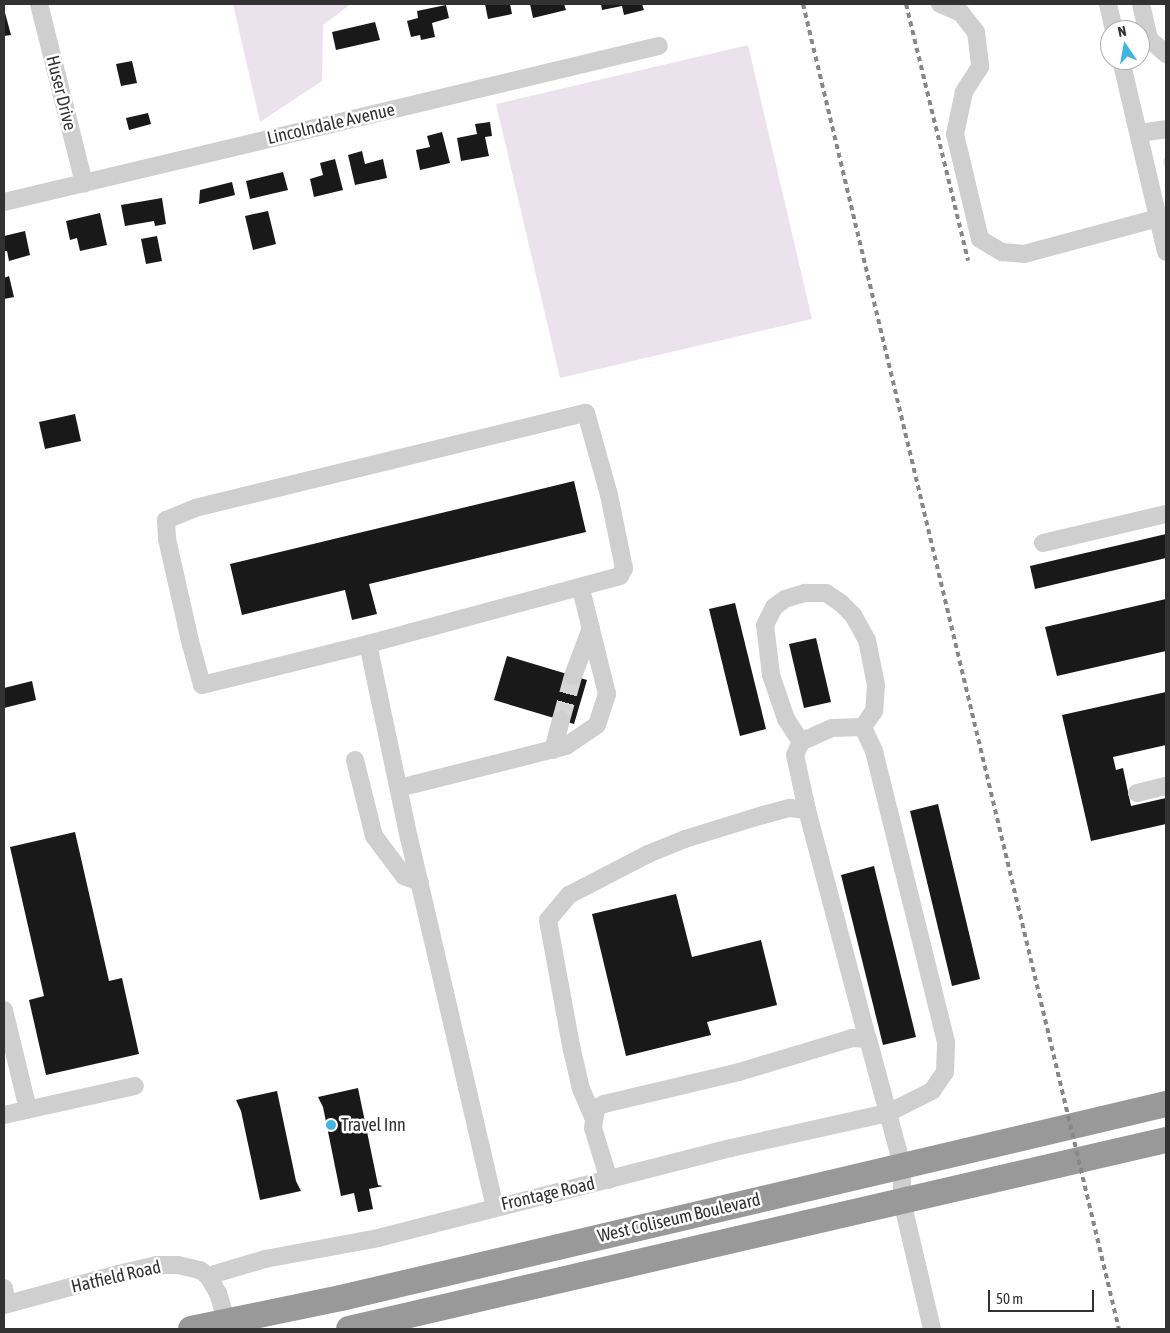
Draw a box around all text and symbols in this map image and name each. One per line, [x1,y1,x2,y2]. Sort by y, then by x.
north arrow [1100,20,1150,70]
text: N [1116,23,1128,40]
street label: Huser Drive [41,53,81,133]
street label: Lincolndale Avenue [265,99,397,149]
place label: Travel Inn [341,1114,406,1136]
marker: Travel Inn [325,1119,337,1131]
street label: Frontage Road [499,1173,597,1215]
street label: West Coliseum Boulevard [595,1189,763,1247]
street label: Hatfield Road [69,1256,163,1298]
scale bar [990,1280,1096,1312]
text: 50 m [996,1290,1023,1307]

